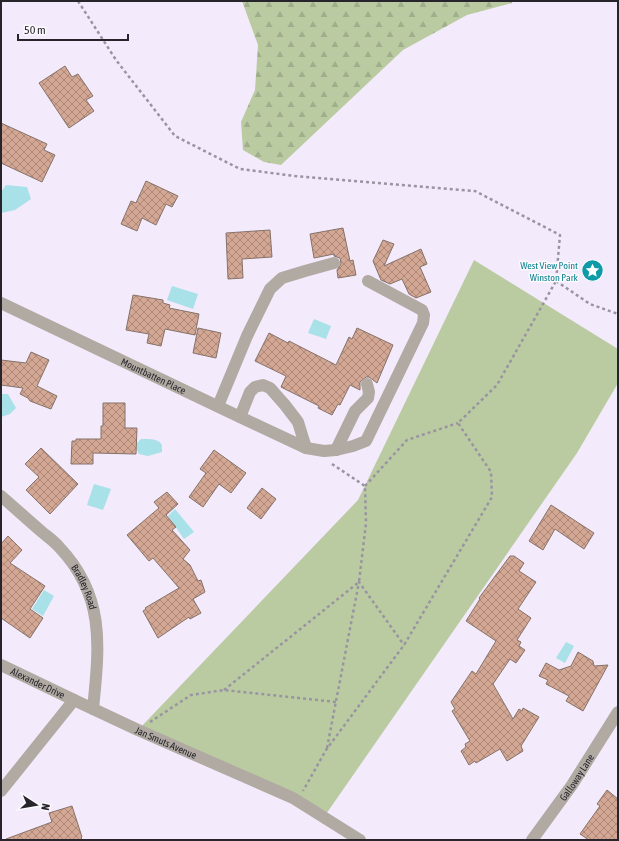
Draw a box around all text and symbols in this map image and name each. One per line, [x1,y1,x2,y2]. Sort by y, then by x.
scale bar [18,16,128,42]
text: 50 m [24,23,46,37]
place icon: West View Point Winston Park [580,258,606,284]
place label: West View Point Winston Park [520,260,579,283]
street label: Mountbatten Place [119,356,188,396]
street label: Bradley Road [69,562,99,611]
street label: Alexander Drive [9,665,67,701]
street label: Jan Smuts Avenue [134,724,199,761]
street label: Galloway Lane [557,751,596,803]
north arrow [16,785,56,825]
text: N [39,803,52,812]

